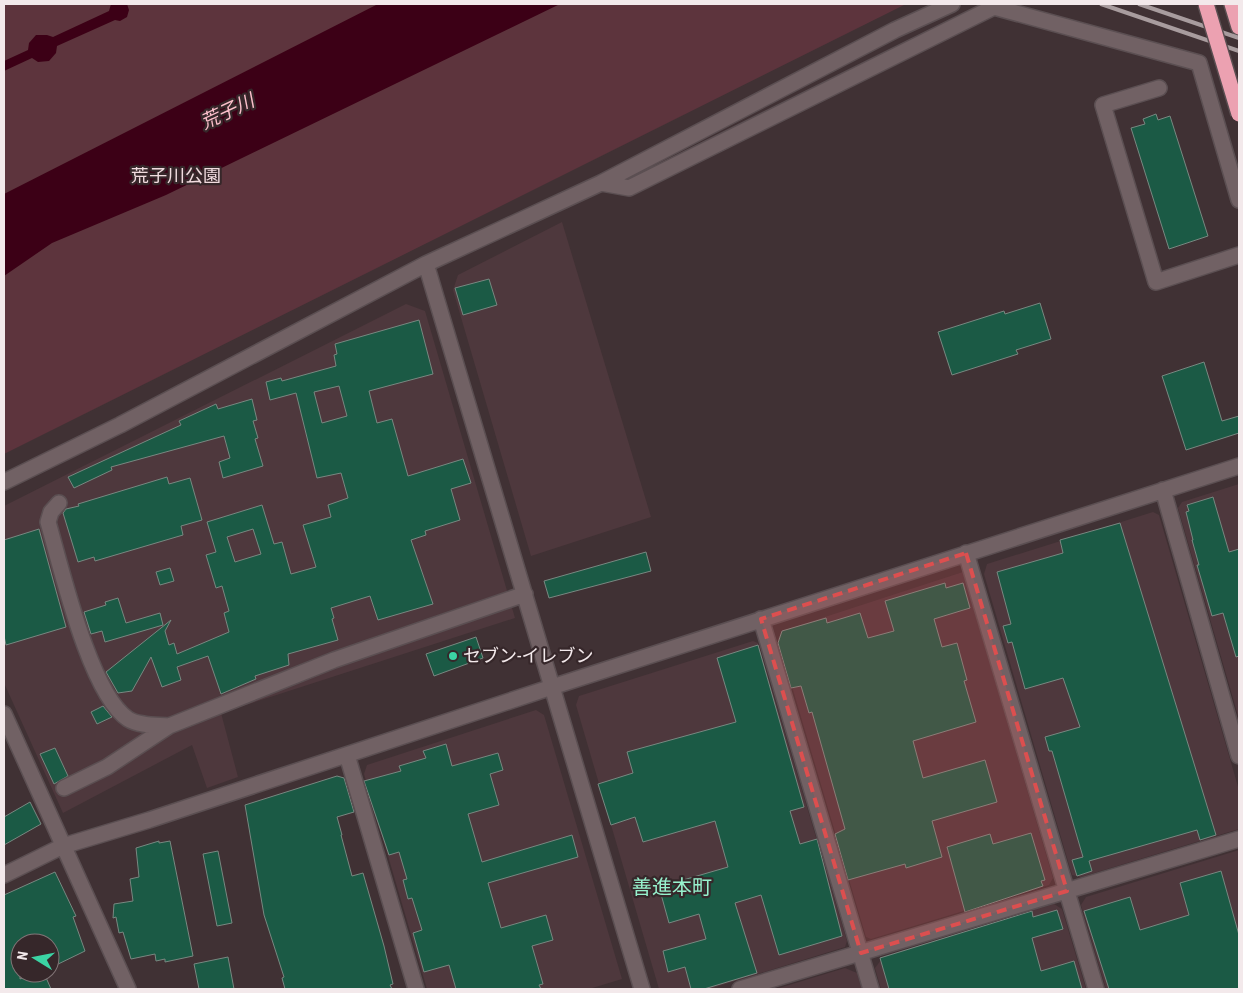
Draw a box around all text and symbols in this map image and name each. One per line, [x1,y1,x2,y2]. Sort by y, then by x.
water label: 荒子川 [197,88,260,134]
park label: 荒子川公園 [131,165,221,186]
place label: セブン-イレブン [463,645,593,666]
marker: セブン-イレブン [447,650,459,662]
district label: 善進本町 [632,875,712,899]
north arrow [10,933,60,983]
text: N [14,950,31,961]

